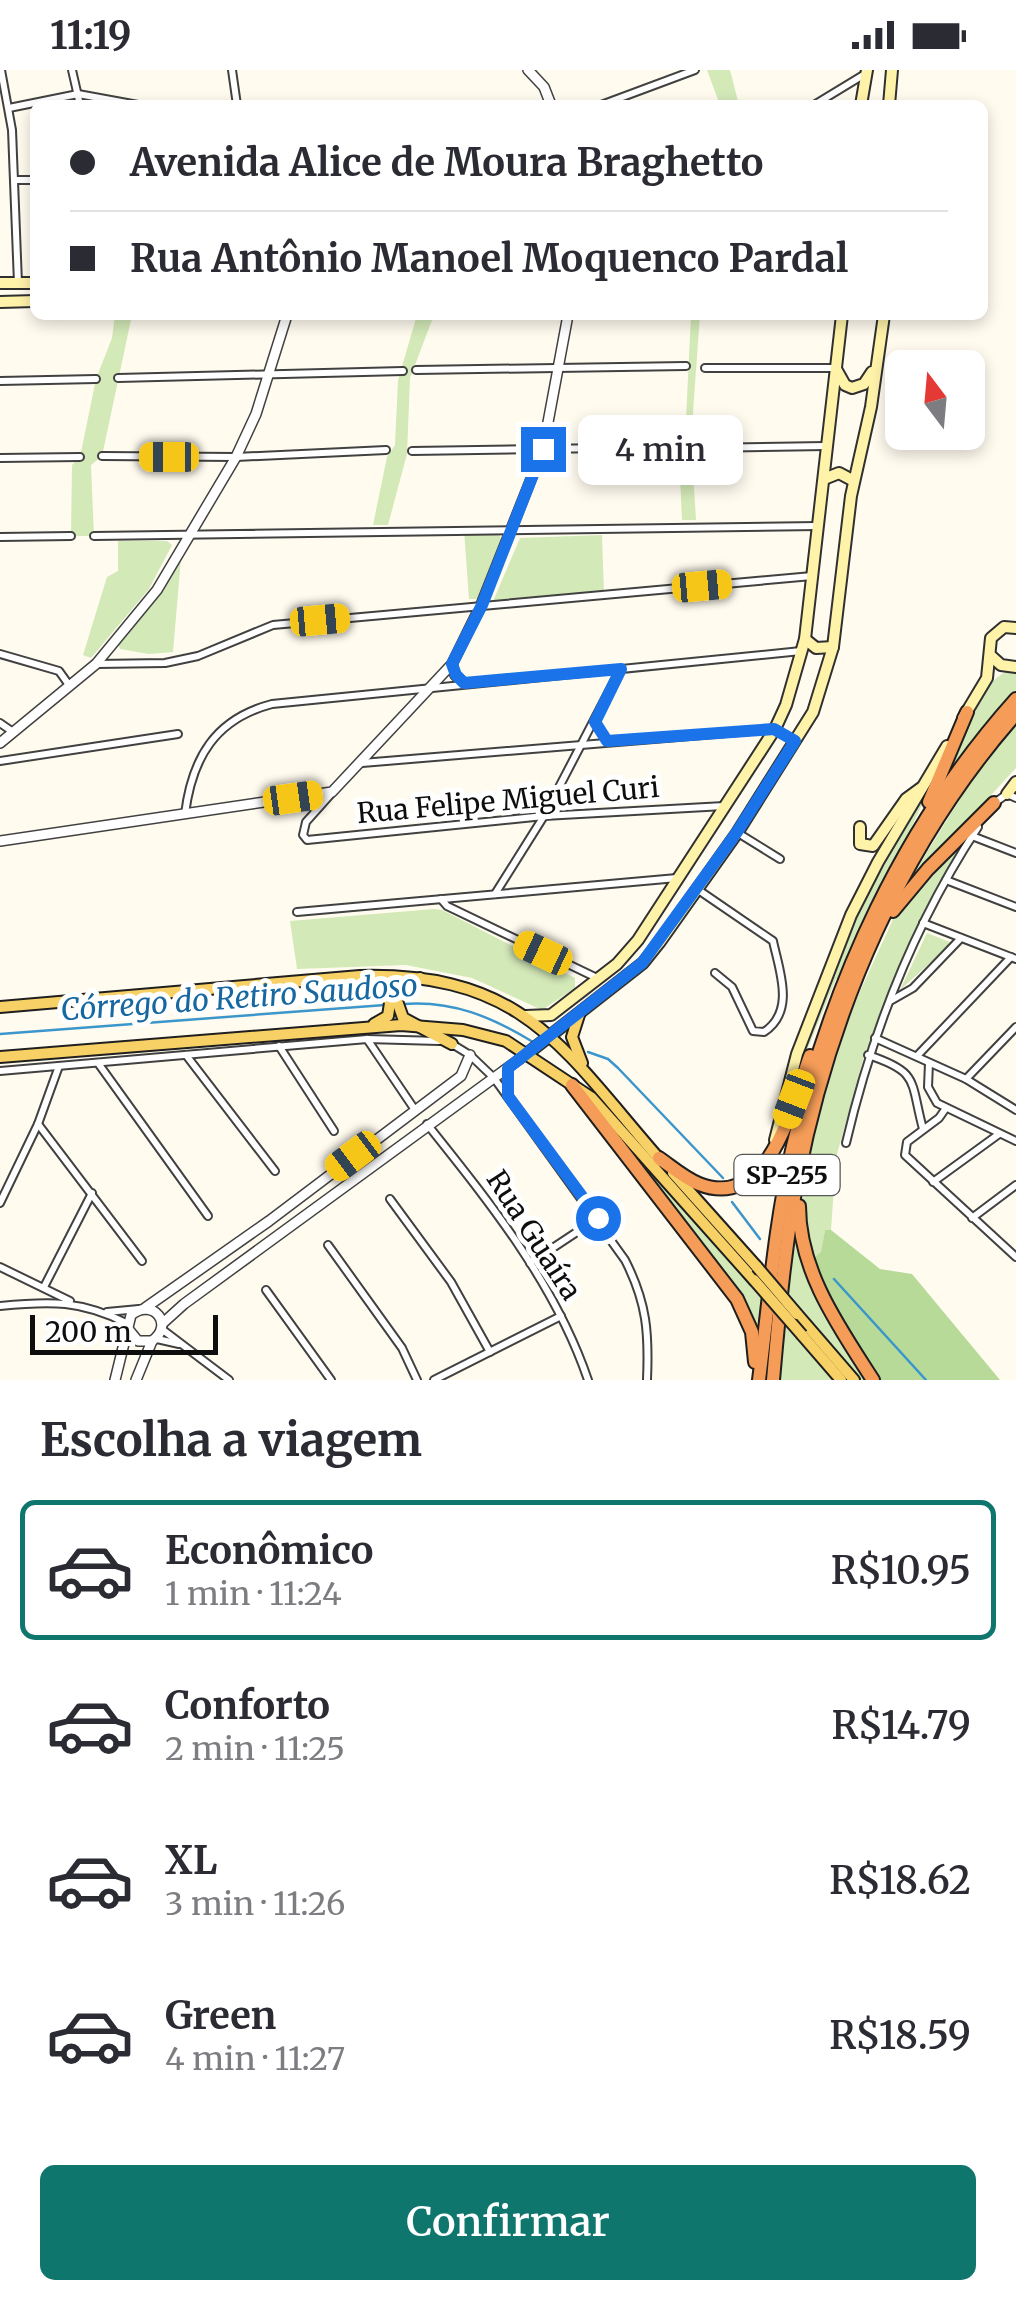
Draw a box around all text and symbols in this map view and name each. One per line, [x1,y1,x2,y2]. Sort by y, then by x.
text: 11:19 [50,12,132,59]
text: Avenida Alice de Moura Braghetto [130,139,763,186]
text: Rua Antônio Manoel Moquenco Pardal [130,235,848,282]
north arrow [885,350,985,450]
map controls [885,350,985,450]
callout: 4 min [578,414,743,484]
route end [521,427,566,472]
text: 4 min [615,430,706,470]
car [139,442,199,472]
car [671,568,733,604]
car [289,602,351,638]
street label: Rua Felipe Miguel Curi [355,769,661,831]
car [261,779,325,817]
car [509,927,577,979]
water label: Córrego do Retiro Saudoso [59,966,419,1028]
car [769,1066,819,1132]
car [320,1126,386,1186]
road number: SP-255 [734,1155,840,1195]
street label: Rua Guaíra [479,1163,589,1307]
route start [576,1196,621,1241]
scale bar [30,1310,218,1354]
text: 200 m [45,1314,132,1350]
text: Escolha a viagem [40,1412,422,1468]
icon: car [45,1525,135,1615]
text: Econômico [165,1527,373,1574]
text: R$10.95 [831,1547,971,1594]
text: 1 min · 11:24 [165,1574,342,1614]
icon: car [45,1680,135,1770]
text: Conforto [165,1682,330,1729]
text: R$14.79 [832,1702,971,1749]
text: 2 min · 11:25 [165,1729,345,1769]
icon: car [45,1835,135,1925]
text: XL [165,1837,217,1884]
text: R$18.62 [829,1857,971,1904]
text: 3 min · 11:26 [165,1884,345,1924]
icon: car [45,1990,135,2080]
text: Green [165,1992,276,2039]
text: R$18.59 [829,2012,971,2059]
text: 4 min · 11:27 [165,2039,345,2079]
button: Confirmar [40,2165,976,2280]

